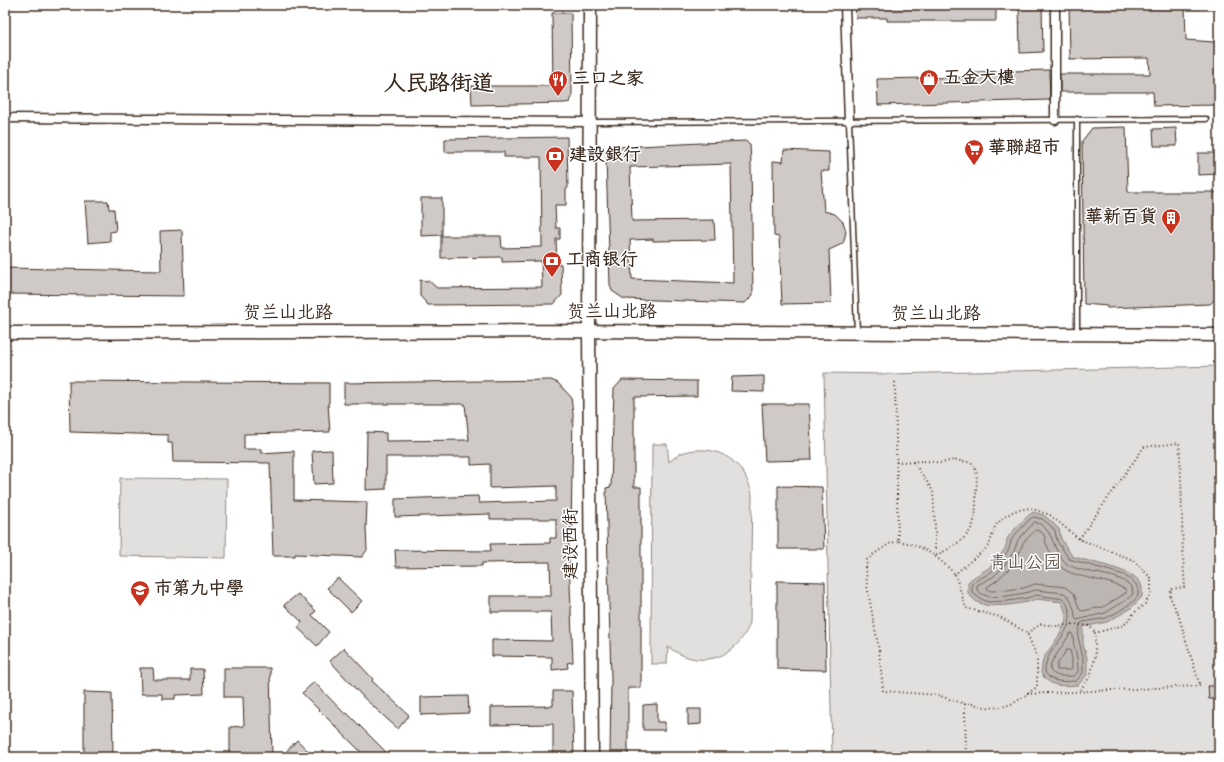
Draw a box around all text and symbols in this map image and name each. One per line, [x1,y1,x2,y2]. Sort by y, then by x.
place label: 五金大樓 [943,66,1015,92]
place label: 三口之家 [572,67,644,93]
shop icon: 五金大樓 [918,68,940,96]
district label: 人民路街道 [384,69,494,101]
restaurant icon: 三口之家 [547,69,569,97]
place label: 華聯超市 [988,136,1060,162]
supermarket icon: 華聯超市 [963,138,985,166]
place label: 建設銀行 [569,143,641,169]
bank icon: 建設銀行 [544,145,566,173]
place label: 華新百貨 [1085,205,1157,231]
building icon: 華新百貨 [1160,207,1182,235]
place label: 工商银行 [566,248,638,274]
bank icon: 工商银行 [541,250,563,278]
street label: 贺兰山北路 [567,300,657,326]
street label: 贺兰山北路 [243,301,333,327]
street label: 贺兰山北路 [891,302,981,328]
street label: 建设西街 [559,508,585,580]
park label: 青山公园 [989,551,1061,577]
place label: 市第九中學 [154,577,244,603]
school or university icon: 市第九中學 [129,579,151,607]

